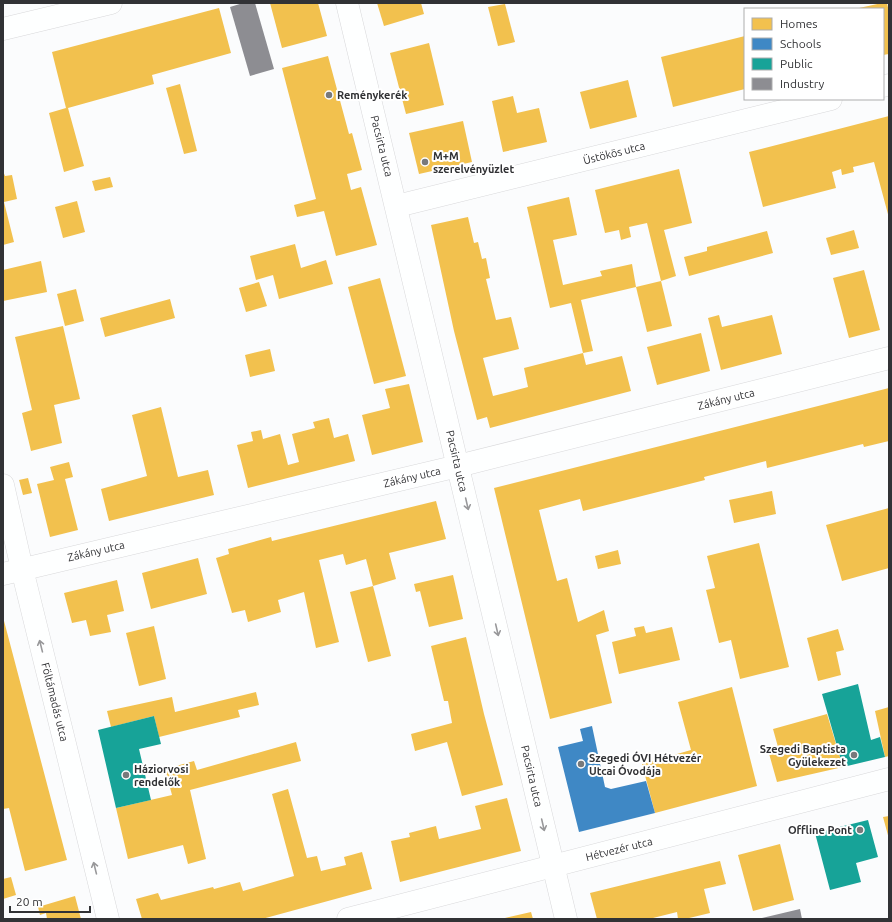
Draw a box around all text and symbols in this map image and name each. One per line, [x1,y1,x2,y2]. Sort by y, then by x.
legend [744,8,884,100]
text: Homes [780,17,818,30]
text: Schools [780,37,821,50]
text: Public [780,57,813,70]
text: Industry [780,77,825,90]
place label: Reménykerék [337,89,408,101]
marker: Reménykerék [324,90,334,100]
street label: Pacsirta utca [369,114,395,178]
street label: Üstökös utca [582,140,646,166]
place label: M+M szerelvényüzlet [433,150,514,175]
marker: M+M szerelvényüzlet [420,157,430,167]
street label: Zákány utca [696,386,756,412]
street label: Pacsirta utca [444,429,470,493]
street label: Zákány utca [382,465,442,489]
one-way arrow [464,497,472,510]
street label: Zákány utca [66,539,126,563]
one-way arrow [494,624,502,637]
one-way arrow [37,640,44,653]
street label: Föltámadás utca [39,661,71,743]
place label: Szegedi Baptista Gyülekezet [760,743,846,768]
street label: Pacsirta utca [519,744,545,808]
marker: Szegedi Baptista Gyülekezet [849,750,859,760]
place label: Szegedi ÓVI Hétvezér Utcai Óvodája [589,751,702,777]
marker: Szegedi ÓVI Hétvezér Utcai Óvodája [576,759,586,769]
place label: Háziorvosi rendelők [134,763,189,788]
marker: Háziorvosi rendelők [121,770,131,780]
one-way arrow [540,818,548,831]
place label: Offline Pont [788,824,852,836]
marker: Offline Pont [855,825,865,835]
street label: Hétvezér utca [584,835,654,863]
one-way arrow [91,861,98,874]
scale bar [10,888,90,914]
text: 20 m [16,895,43,908]

